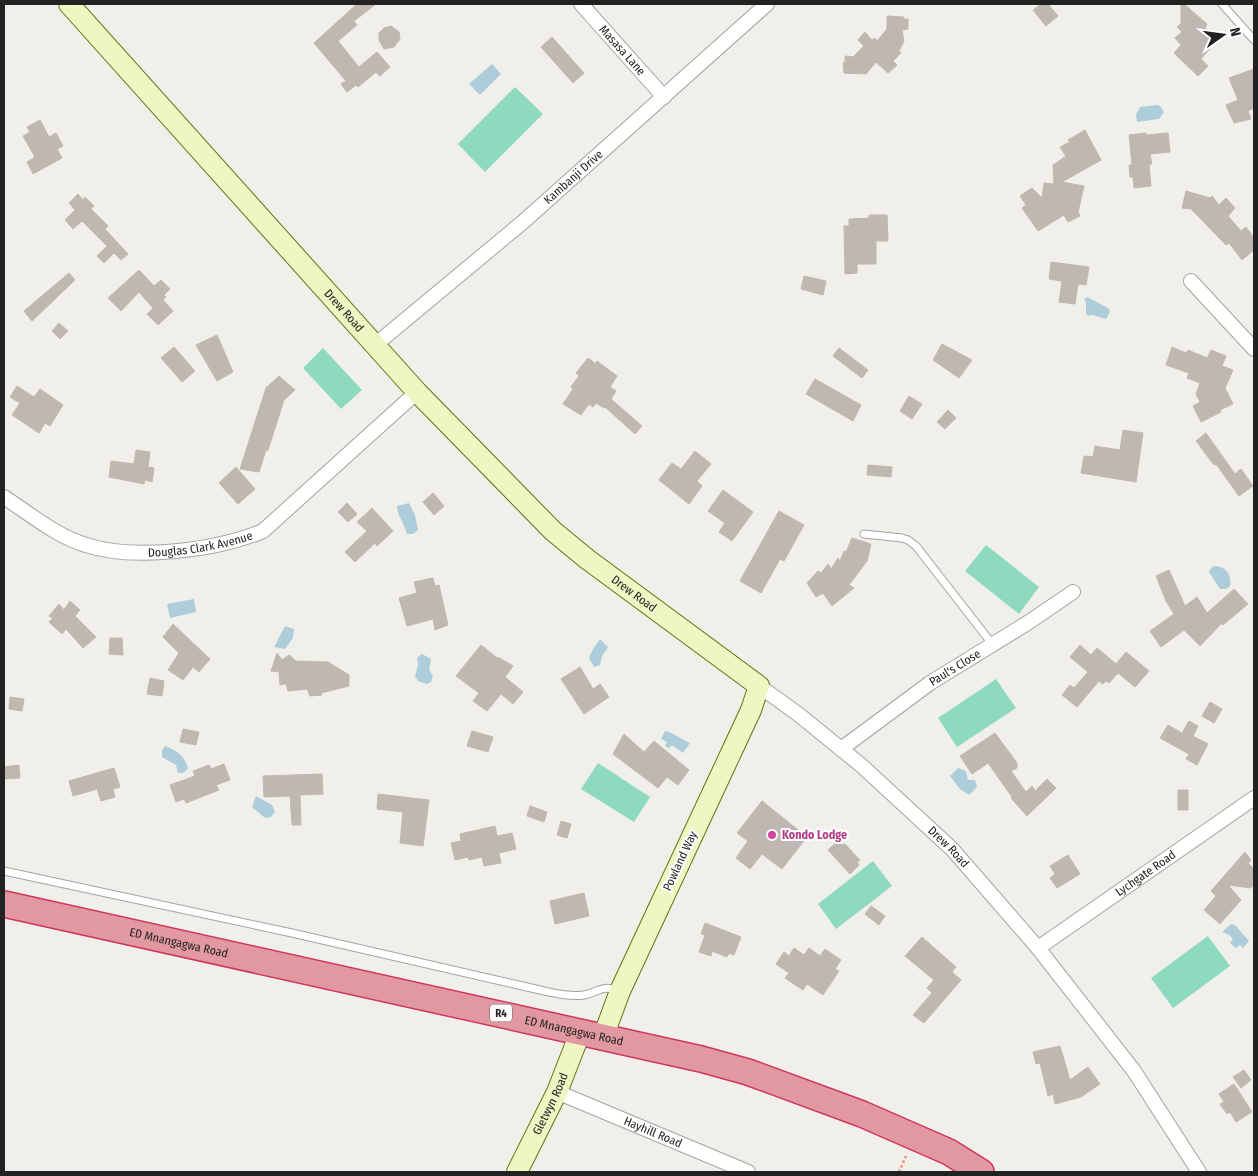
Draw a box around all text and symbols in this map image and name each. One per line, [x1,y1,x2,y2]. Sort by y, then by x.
north arrow [1198,10,1248,60]
street label: Masasa Lane [596,22,648,78]
text: N [1226,26,1244,38]
street label: Kambanji Drive [541,147,606,207]
street label: Drew Road [321,287,367,335]
street label: Douglas Clark Avenue [148,529,254,560]
street label: Drew Road [609,572,659,615]
street label: Paul's Close [927,647,983,689]
street label: Drew Road [925,823,972,870]
street label: Powland Way [660,828,700,893]
place label: Kondo Lodge [782,828,847,842]
marker: Kondo Lodge [766,829,778,841]
street label: Lychgate Road [1113,848,1178,899]
street label: ED Mnangagwa Road [128,925,229,961]
road number: R4 [490,1004,512,1021]
street label: ED Mnangagwa Road [523,1013,625,1049]
street label: Gletwyn Road [530,1071,571,1137]
street label: Hayhill Road [622,1114,684,1151]

